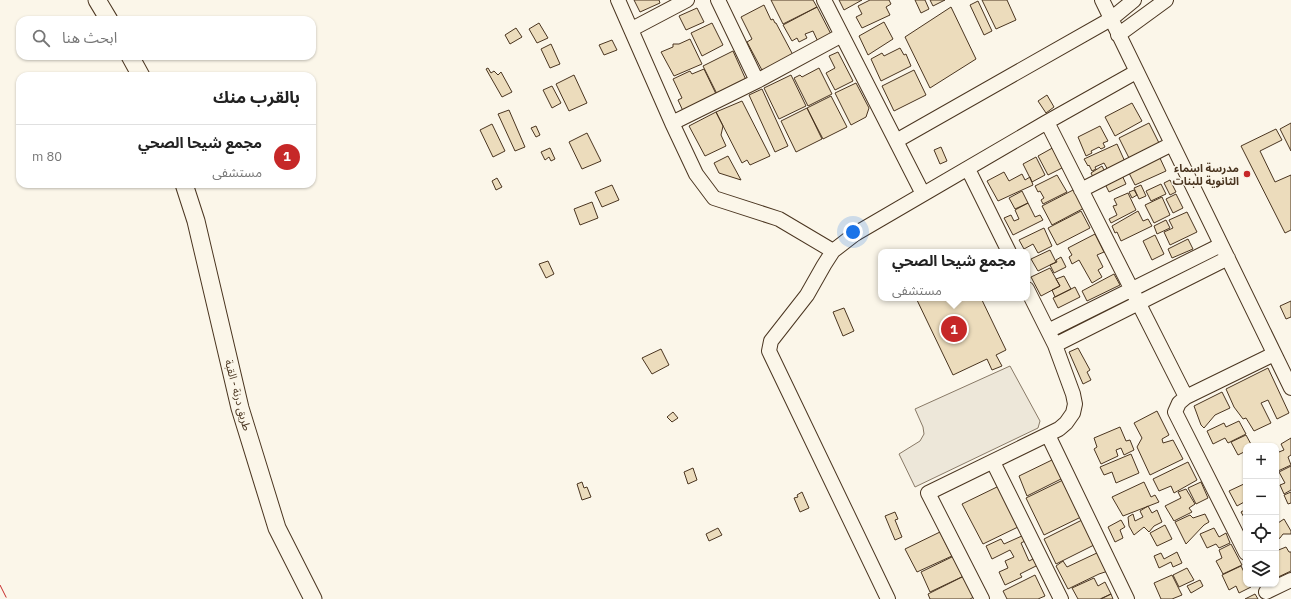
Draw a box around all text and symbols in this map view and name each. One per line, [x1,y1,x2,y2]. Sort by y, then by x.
search box [16,16,316,60]
icon: search [30,27,52,49]
text: ابحث هنا [62,28,117,47]
text: بالقرب منك [213,86,300,108]
text: مجمع شيحا الصحي [138,133,262,152]
text: 80 m [32,148,62,165]
text: 1 [283,148,291,165]
place label: مدرسة اسماء الثانوية للبنات [1173,161,1239,188]
text: مستشفى [212,164,262,181]
marker: مدرسة اسماء الثانوية للبنات [1242,169,1252,179]
your location [843,222,863,242]
popup [878,249,1030,301]
text: مجمع شيحا الصحي [892,251,1016,270]
text: مستشفى [892,282,942,299]
pin: 1 [941,314,967,344]
street label: طريق درنة - القبة [222,358,254,432]
map controls [1243,443,1279,587]
button: + [1243,443,1279,479]
button: − [1243,479,1279,515]
button: locate [1243,515,1279,551]
button: layers [1243,551,1279,587]

